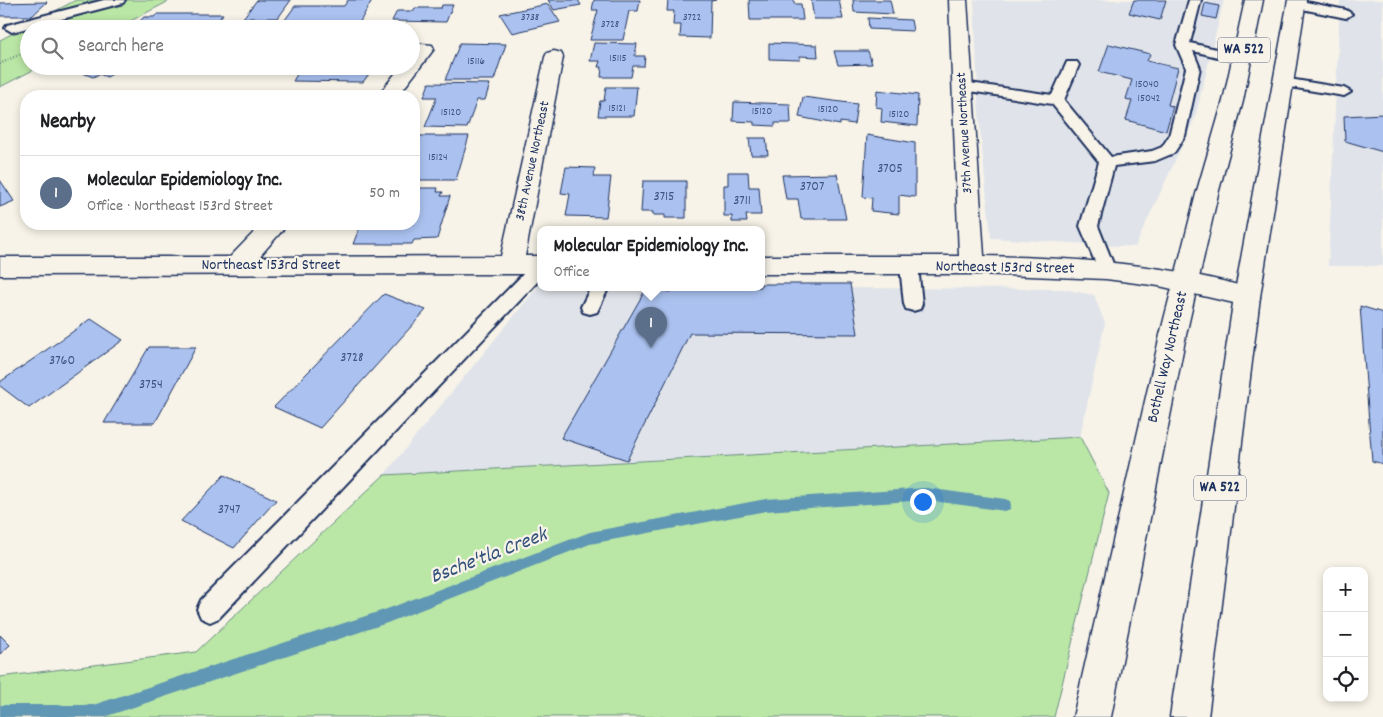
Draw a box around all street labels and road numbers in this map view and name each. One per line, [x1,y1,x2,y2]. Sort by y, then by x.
road number: WA 522 [1218,38,1270,62]
street label: 37th Avenue Northeast [952,72,978,194]
street label: 38th Avenue Northeast [511,99,555,223]
street label: Northeast 153rd Street [201,254,341,277]
street label: Northeast 153rd Street [935,255,1075,281]
street label: Bothell Way Northeast [1142,289,1194,425]
road number: WA 522 [1194,476,1246,500]

